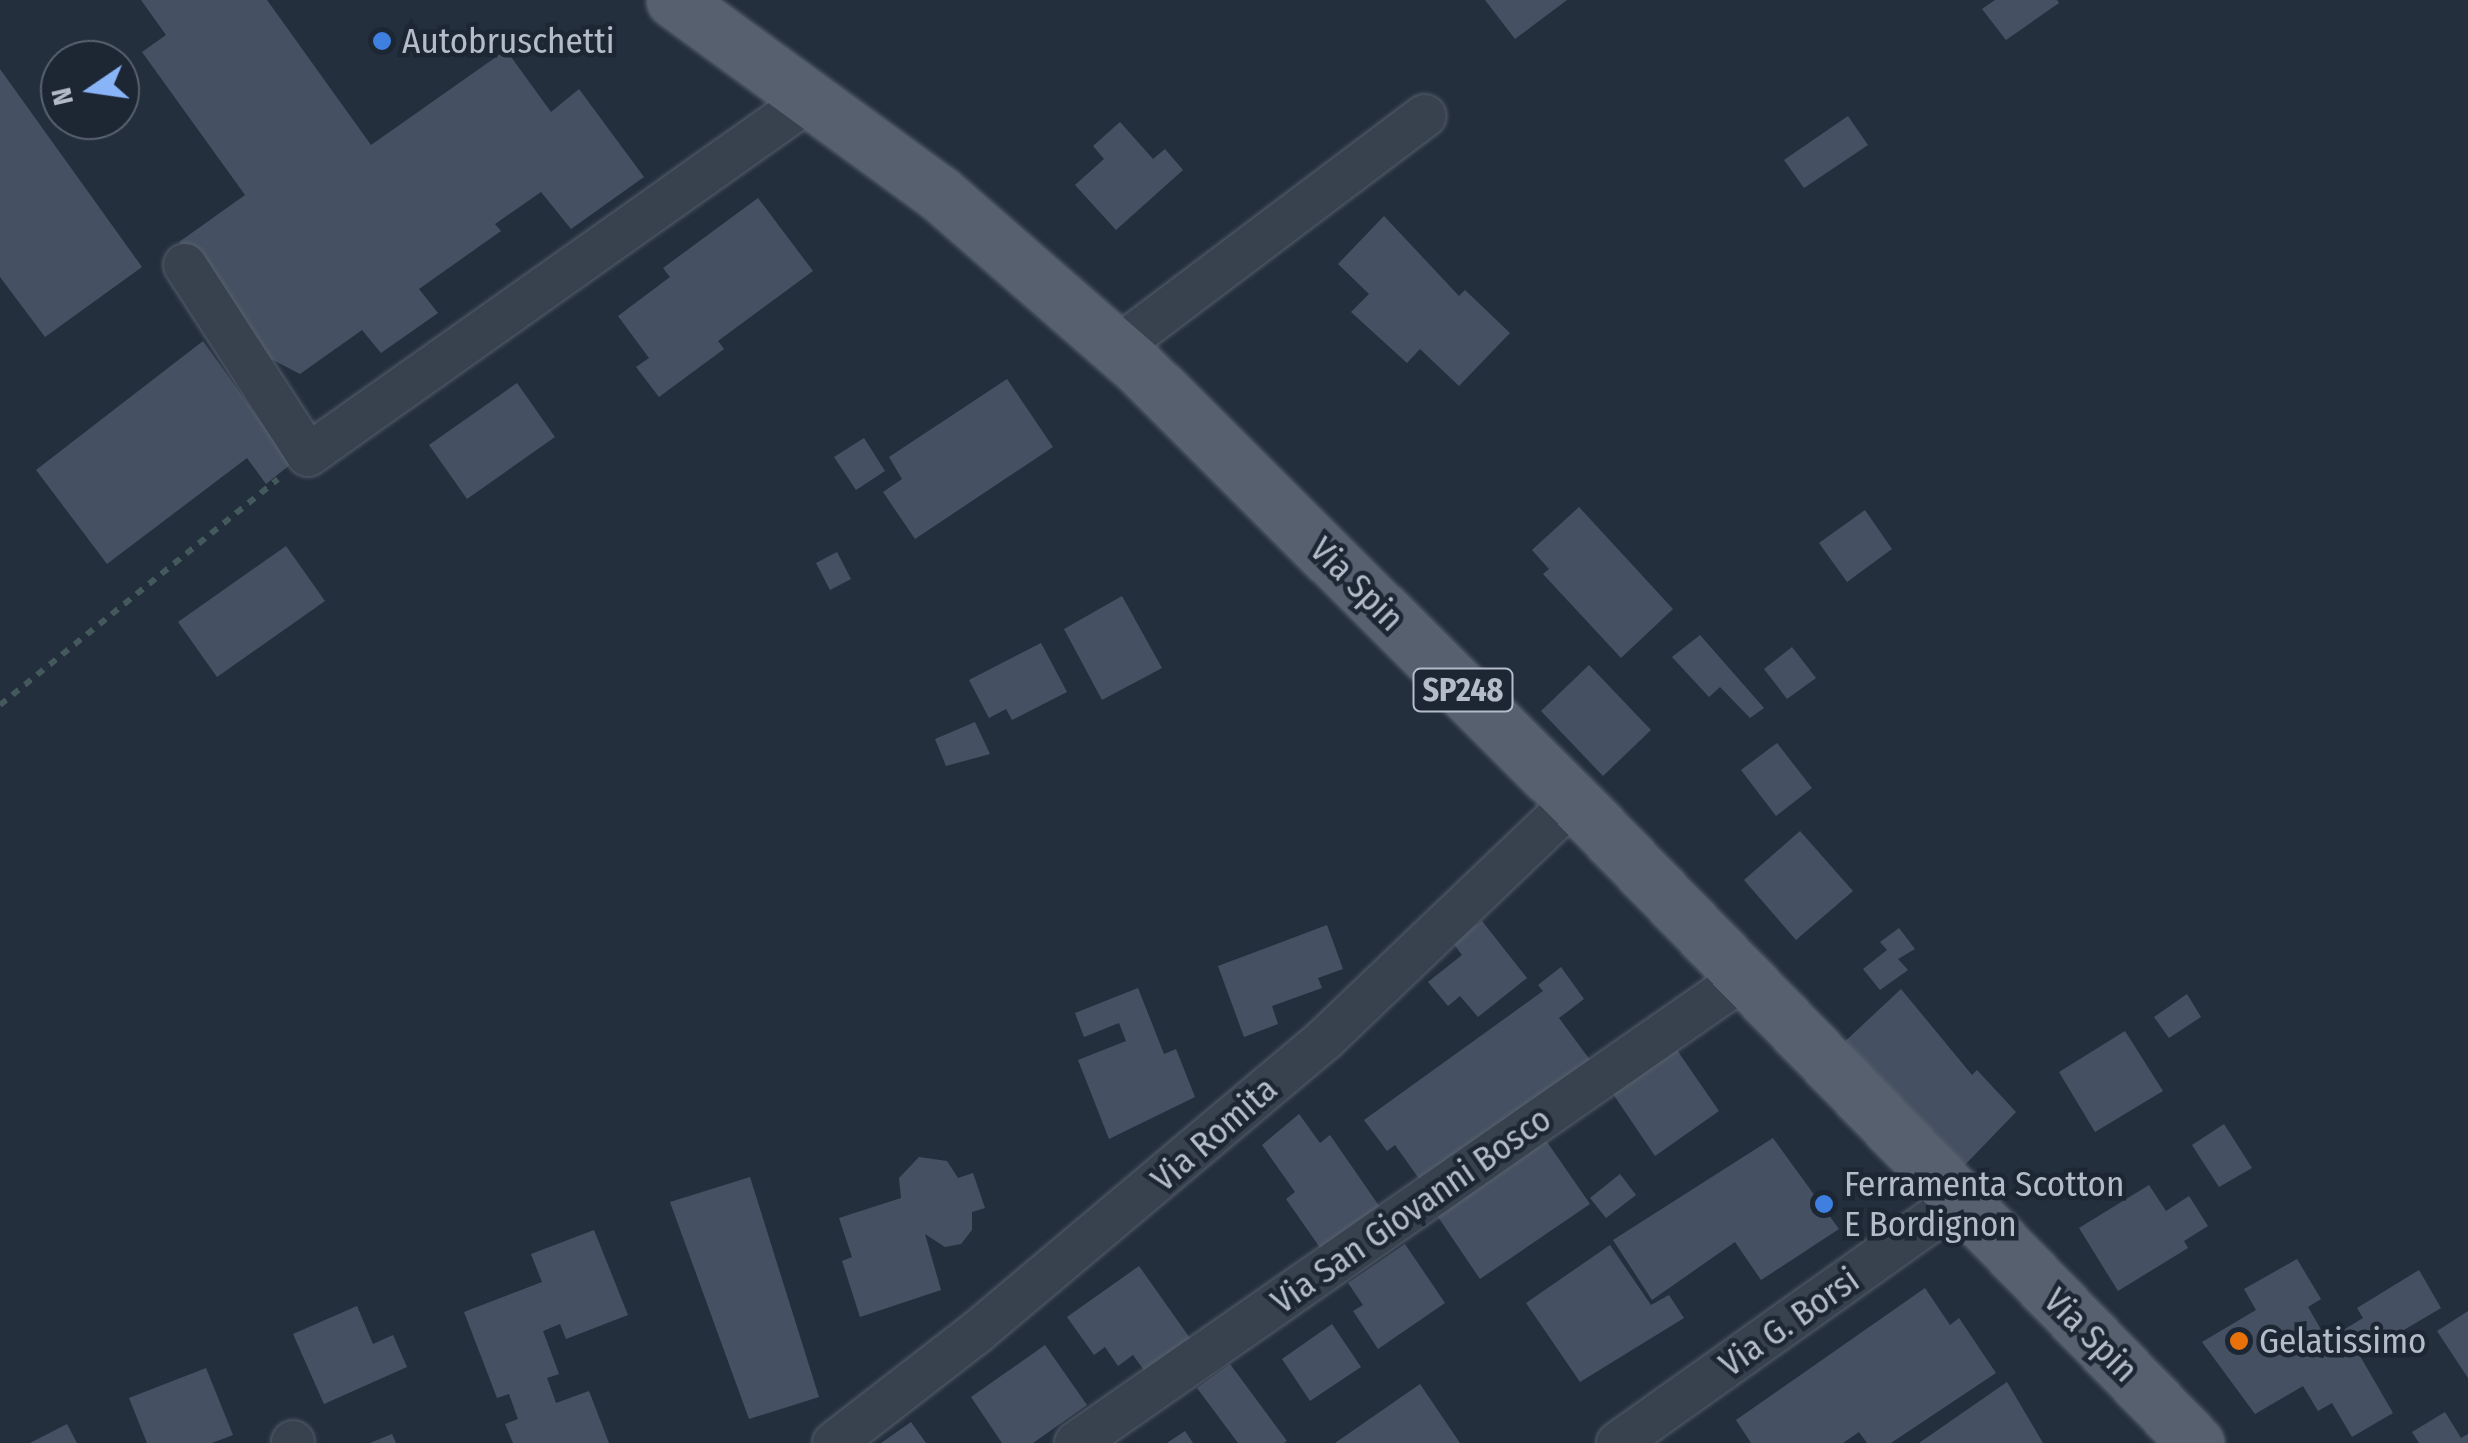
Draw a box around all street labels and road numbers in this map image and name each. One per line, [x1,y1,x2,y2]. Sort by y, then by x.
street label: Via Spin [1301,528,1413,640]
road number: SP248 [1410,663,1516,717]
street label: Via Romita [1142,1068,1286,1200]
street label: Via San Giovanni Bosco [1263,1098,1559,1322]
street label: Via G. Borsi [1711,1259,1867,1385]
street label: Via Spin [2035,1279,2147,1391]

